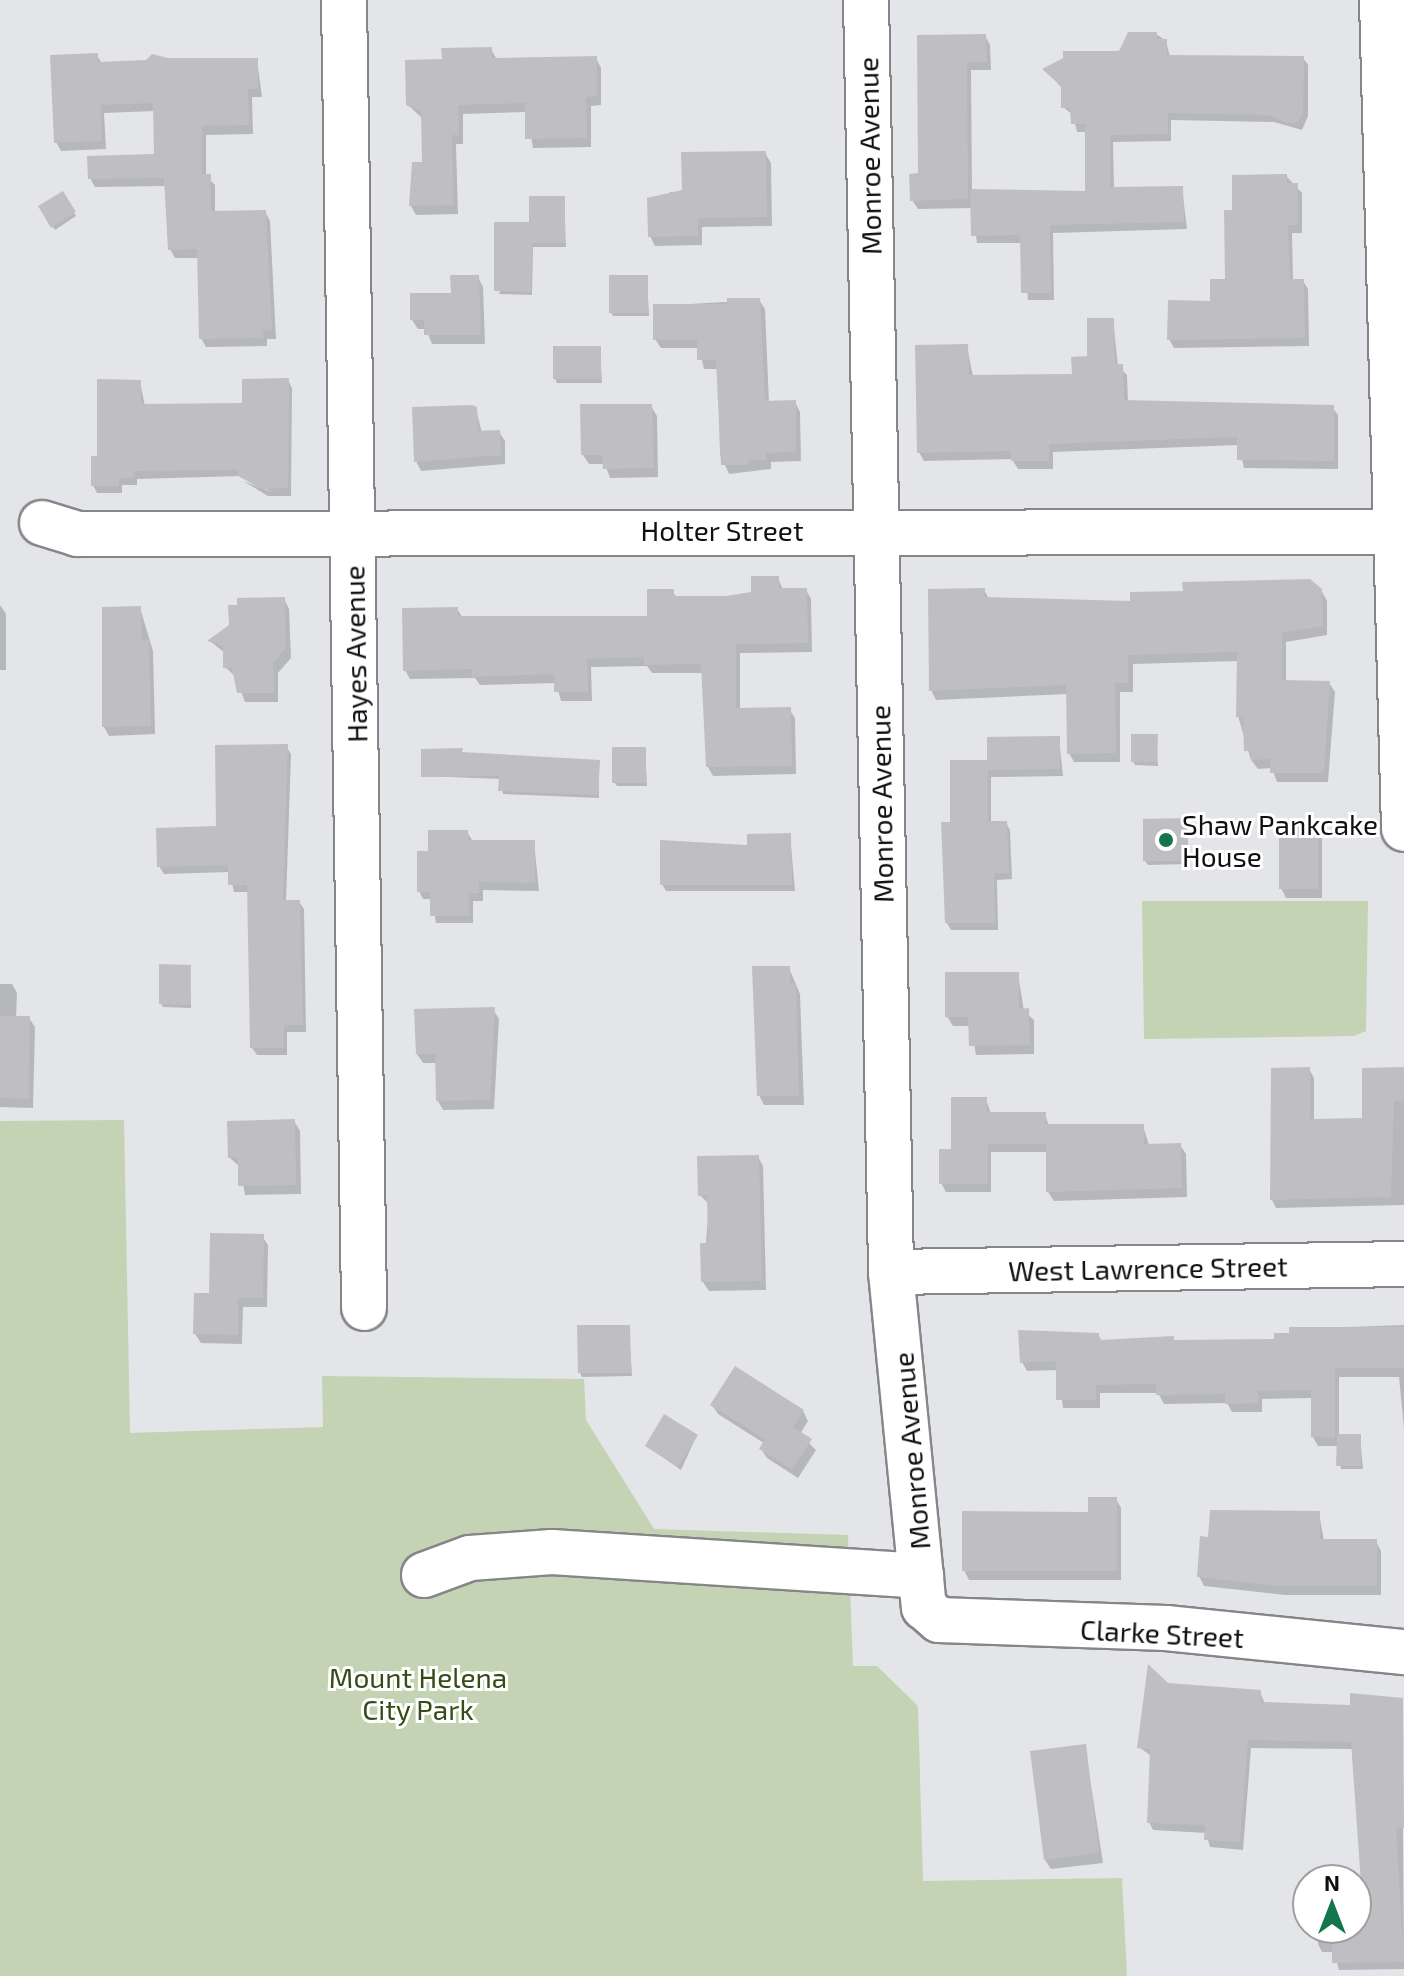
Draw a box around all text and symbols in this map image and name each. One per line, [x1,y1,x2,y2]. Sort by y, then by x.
street label: Monroe Avenue [850,56,888,256]
street label: Holter Street [640,513,804,547]
street label: Hayes Avenue [337,565,373,743]
street label: Monroe Avenue [862,704,900,904]
place label: Shaw Pankcake House [1182,807,1378,873]
marker: Shaw Pankcake House [1157,831,1175,849]
street label: West Lawrence Street [1008,1249,1288,1287]
street label: Monroe Avenue [886,1351,936,1551]
street label: Clarke Street [1079,1612,1245,1654]
park label: Mount Helena City Park [329,1660,507,1726]
north arrow [1292,1864,1372,1944]
text: N [1324,1869,1340,1895]

